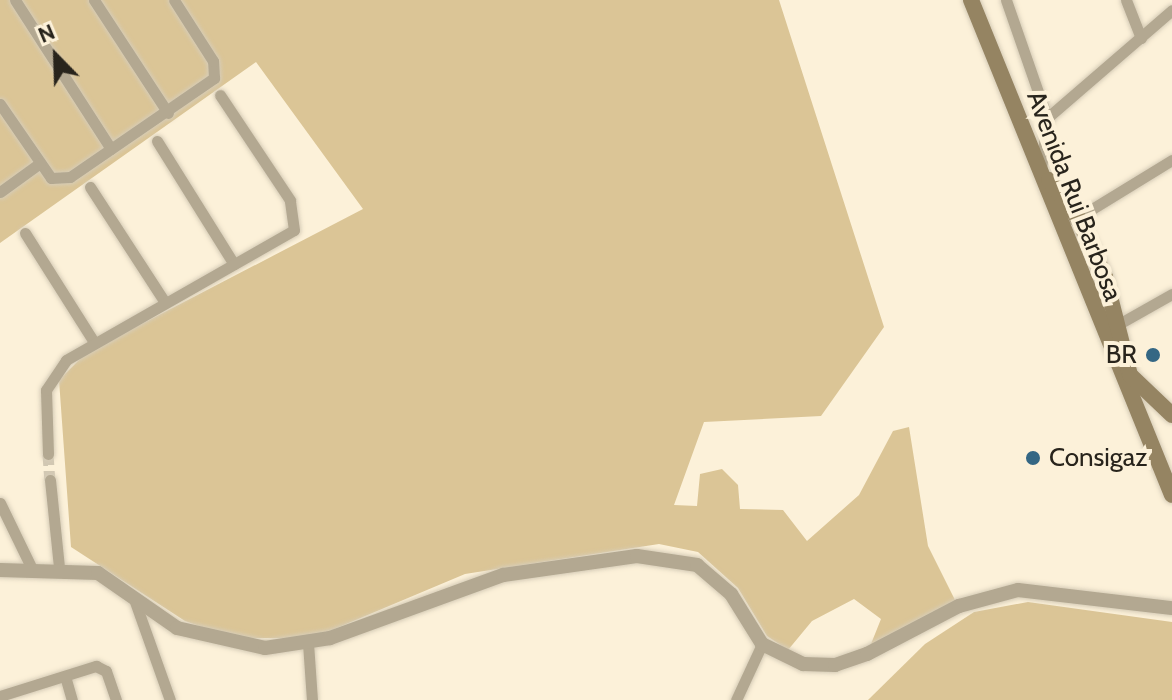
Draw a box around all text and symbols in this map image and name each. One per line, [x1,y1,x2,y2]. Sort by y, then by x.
north arrow [16,16,96,96]
text: N [34,18,59,49]
street label: Avenida Rui Barbosa [1020,87,1128,305]
place label: BR [1106,339,1137,371]
marker: BR [1144,346,1162,364]
place label: Consigaz [1049,442,1147,474]
marker: Consigaz [1024,449,1042,467]

